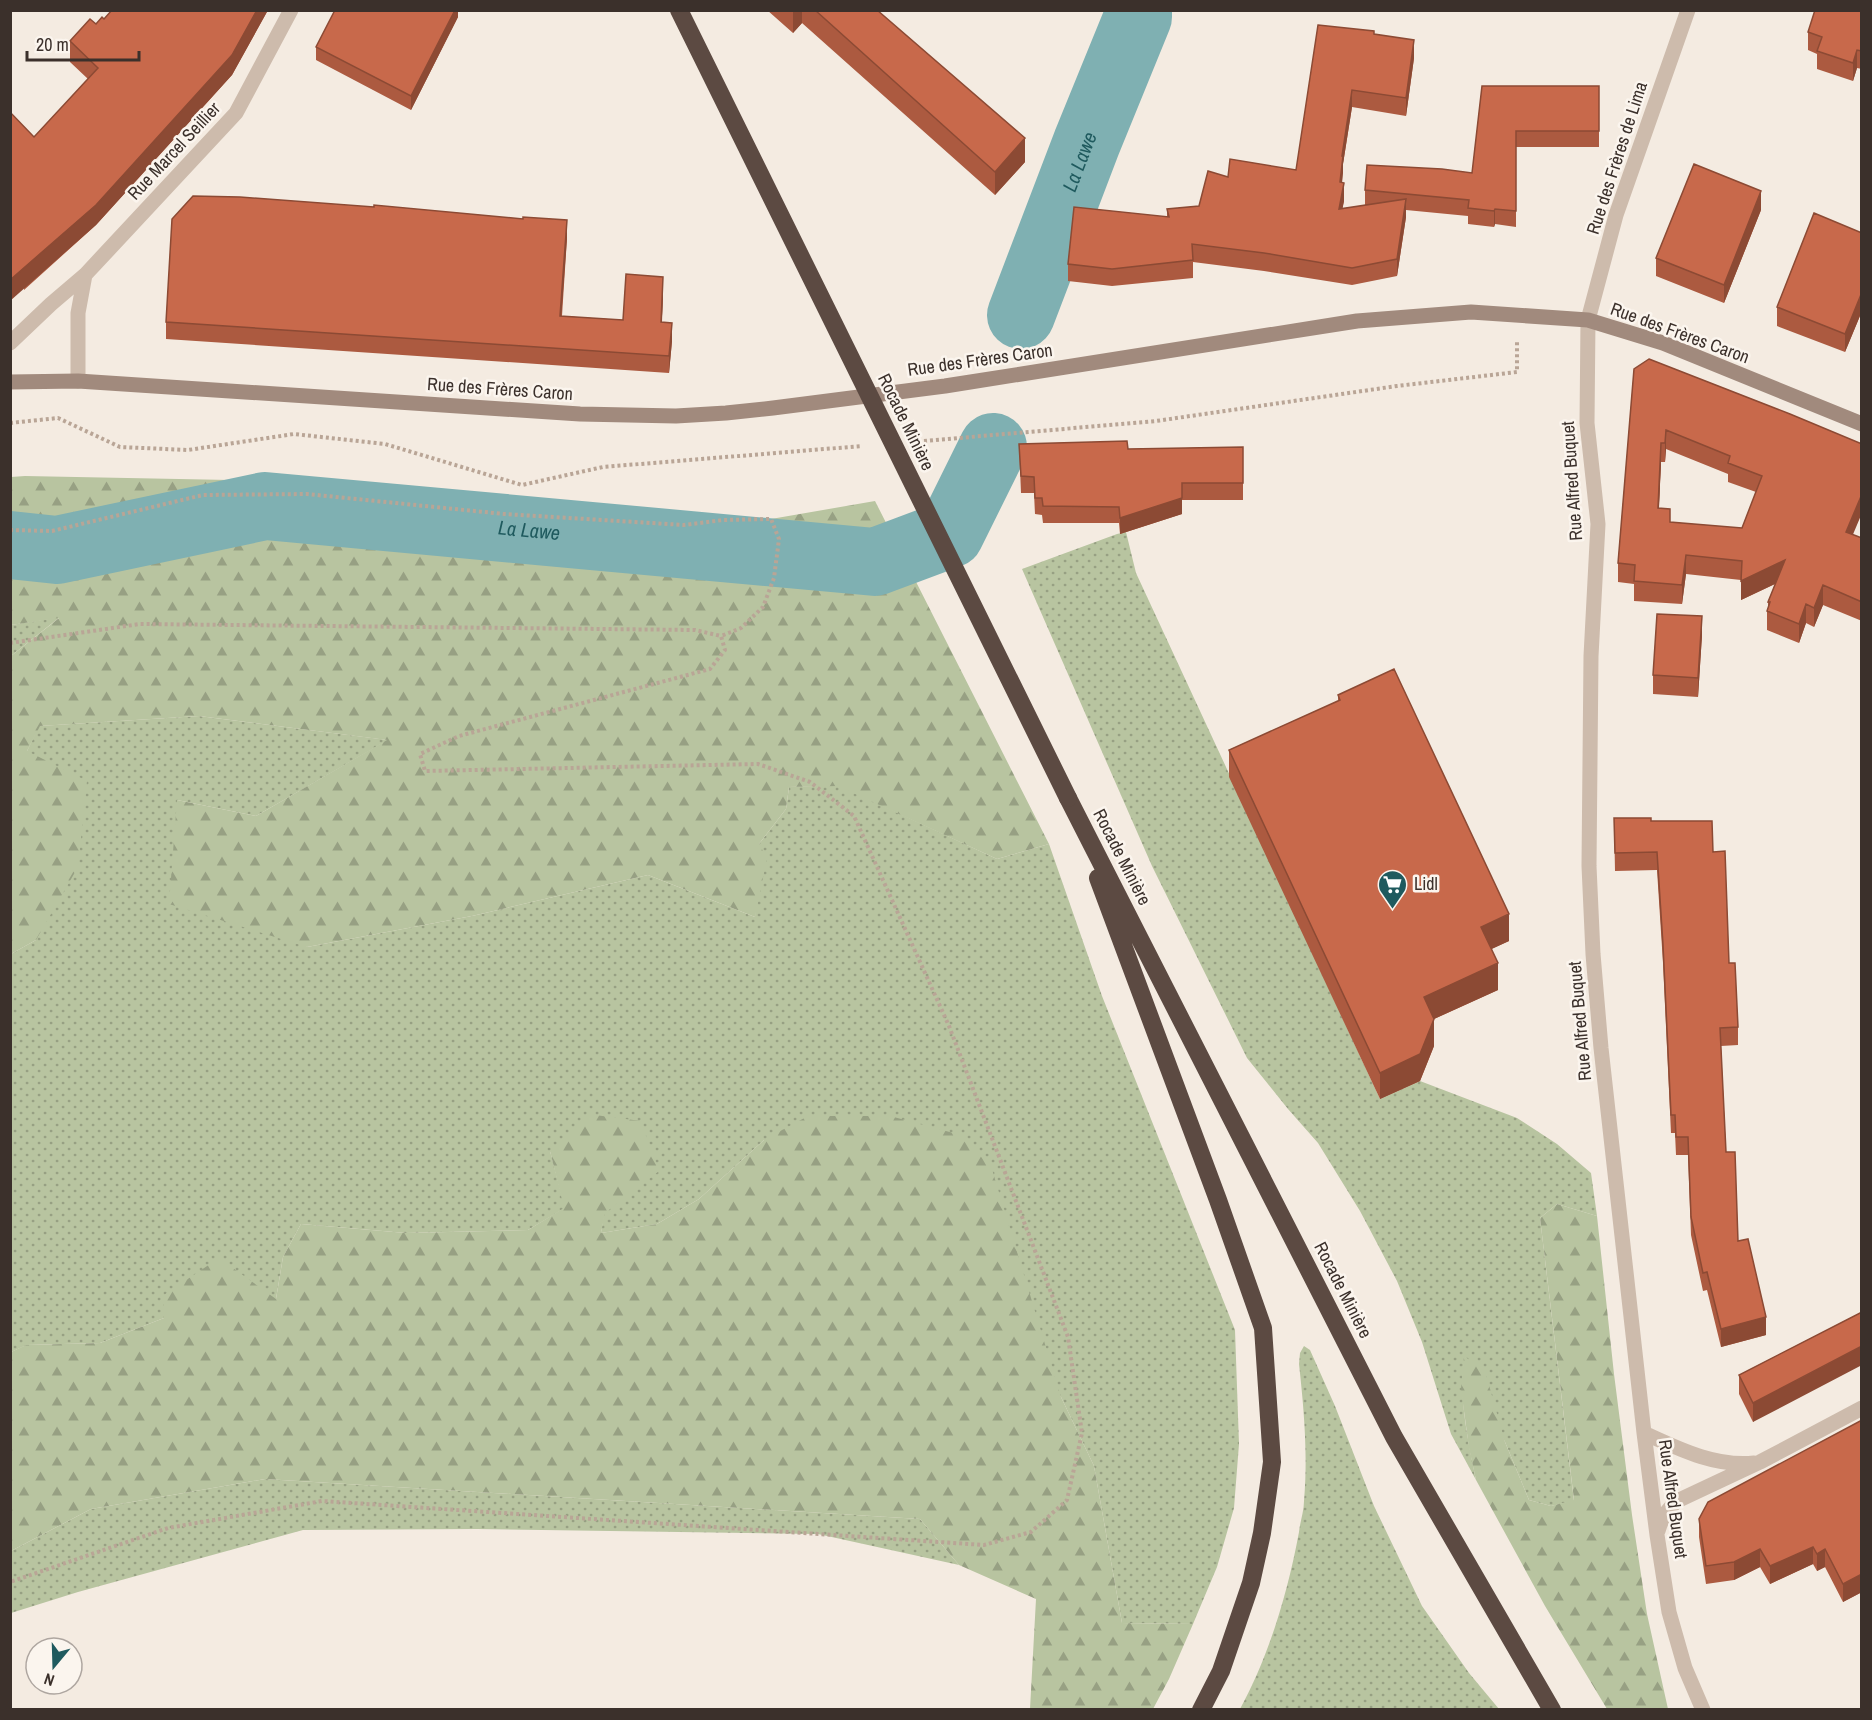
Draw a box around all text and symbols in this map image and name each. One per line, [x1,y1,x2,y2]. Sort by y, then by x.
scale bar [27,24,140,62]
text: 20 m [36,32,69,57]
street label: Rue des Frères de Lima [1580,78,1653,237]
street label: Rue Marcel Seillier [122,96,226,205]
water label: La Lawe [1055,128,1103,195]
street label: Rue des Frères Caron [1607,296,1753,369]
street label: Rue des Frères Caron [906,337,1054,382]
street label: Rocade Minière [872,369,941,474]
street label: Rue des Frères Caron [426,371,574,406]
street label: Rue Alfred Buquet [1555,420,1588,542]
water label: La Lawe [497,513,561,546]
street label: Rocade Minière [1087,804,1157,909]
supermarket icon: Lidl [1377,868,1409,910]
place label: Lidl [1414,871,1438,896]
street label: Rue Alfred Buquet [1562,960,1597,1082]
street label: Rocade Minière [1308,1237,1378,1342]
street label: Rue Alfred Buquet [1653,1438,1694,1560]
north arrow [24,1636,84,1696]
text: N [41,1668,57,1692]

